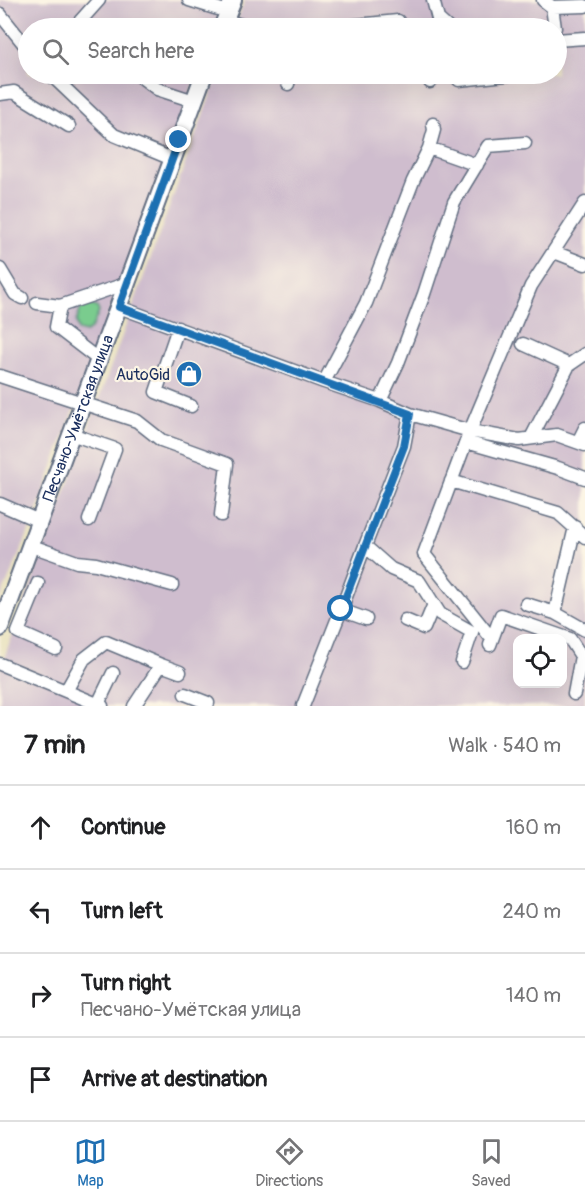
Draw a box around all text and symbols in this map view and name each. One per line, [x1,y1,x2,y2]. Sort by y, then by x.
search box [18,18,567,84]
icon: search [39,35,72,68]
text: Search here [87,37,194,65]
route end [165,126,191,152]
street label: Песчано-Умётская улица [39,332,118,504]
shop icon: AutoGid [174,359,204,389]
place label: AutoGid [116,365,170,385]
route start [327,595,353,621]
map controls [513,634,567,688]
button: locate [513,634,567,688]
text: 7 min [24,729,86,761]
text: Walk · 540 m [448,733,561,758]
icon: ahead [24,811,57,844]
text: Continue [81,813,165,841]
text: 160 m [506,815,561,840]
icon: left [24,895,57,928]
text: Turn left [81,897,163,925]
text: 240 m [502,899,561,924]
text: Turn right [81,969,171,997]
icon: right [24,979,57,1012]
text: 140 m [506,983,561,1008]
text: Песчано-Умётская улица [81,997,301,1022]
icon: arrive [24,1063,57,1096]
text: Arrive at destination [81,1065,267,1093]
tab: Map [74,1135,107,1191]
tab: Directions [255,1135,323,1191]
tab: Saved [471,1135,511,1191]

